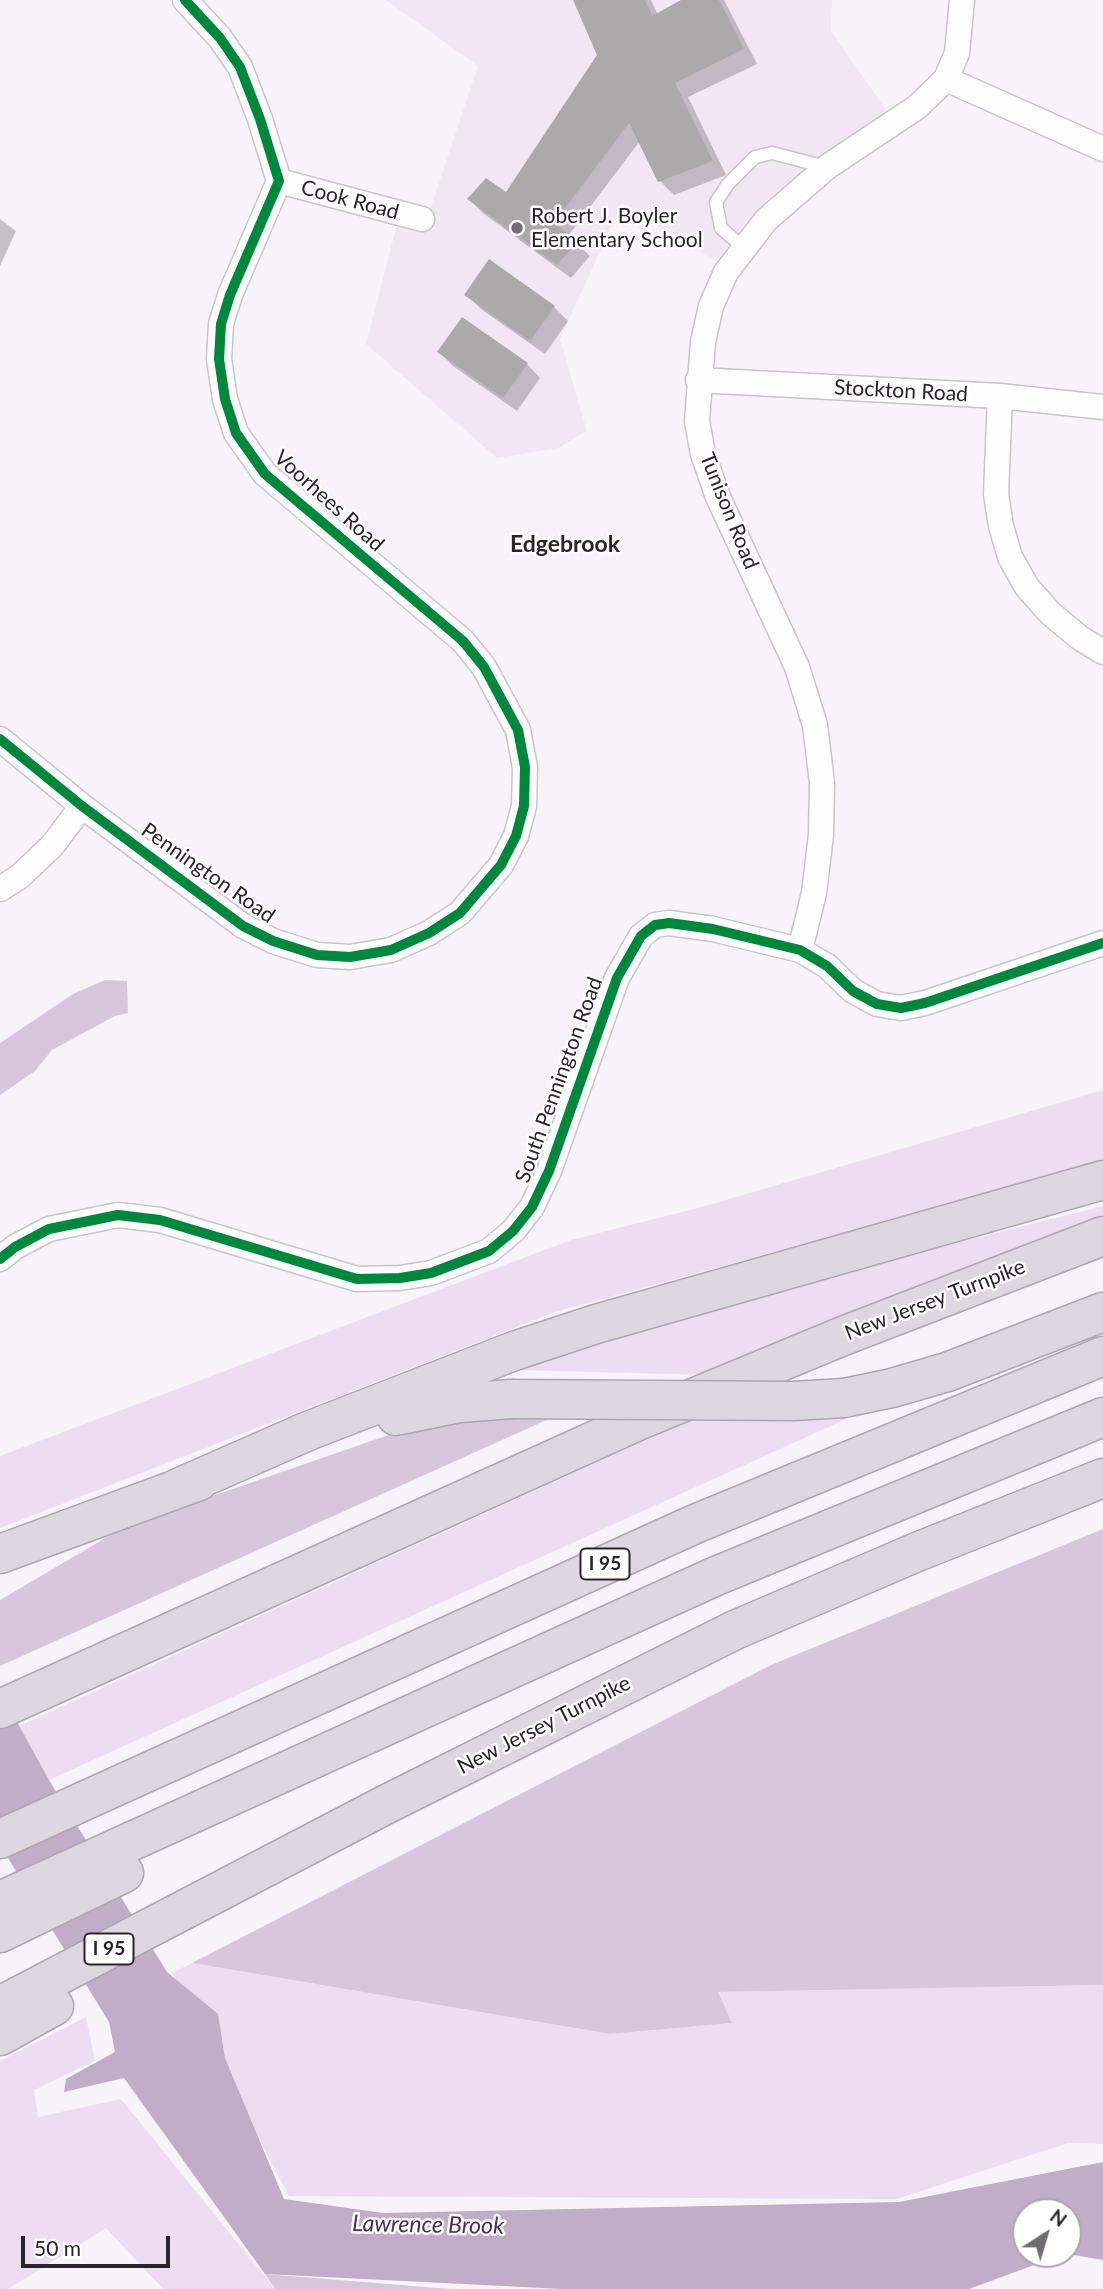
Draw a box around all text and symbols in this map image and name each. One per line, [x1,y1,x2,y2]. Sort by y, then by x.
street label: Cook Road [298,175,402,225]
place label: Robert J. Boyler Elementary School [531,203,703,253]
marker: Robert J. Boyler Elementary School [509,220,525,236]
street label: Stockton Road [833,375,969,407]
street label: Voorhees Road [269,445,389,557]
street label: Tunison Road [694,449,764,573]
district label: Edgebrook [510,531,620,559]
street label: Pennington Road [136,818,280,928]
street label: South Pennington Road [510,974,608,1186]
street label: New Jersey Turnpike [841,1254,1029,1346]
road number: I 95 [580,1548,630,1580]
street label: New Jersey Turnpike [453,1670,635,1780]
road number: I 95 [84,1934,134,1965]
north arrow [1012,2198,1082,2268]
text: N [1046,2204,1071,2231]
water label: Lawrence Brook [352,2210,504,2240]
scale bar [24,2222,173,2266]
text: 50 m [34,2235,81,2260]

